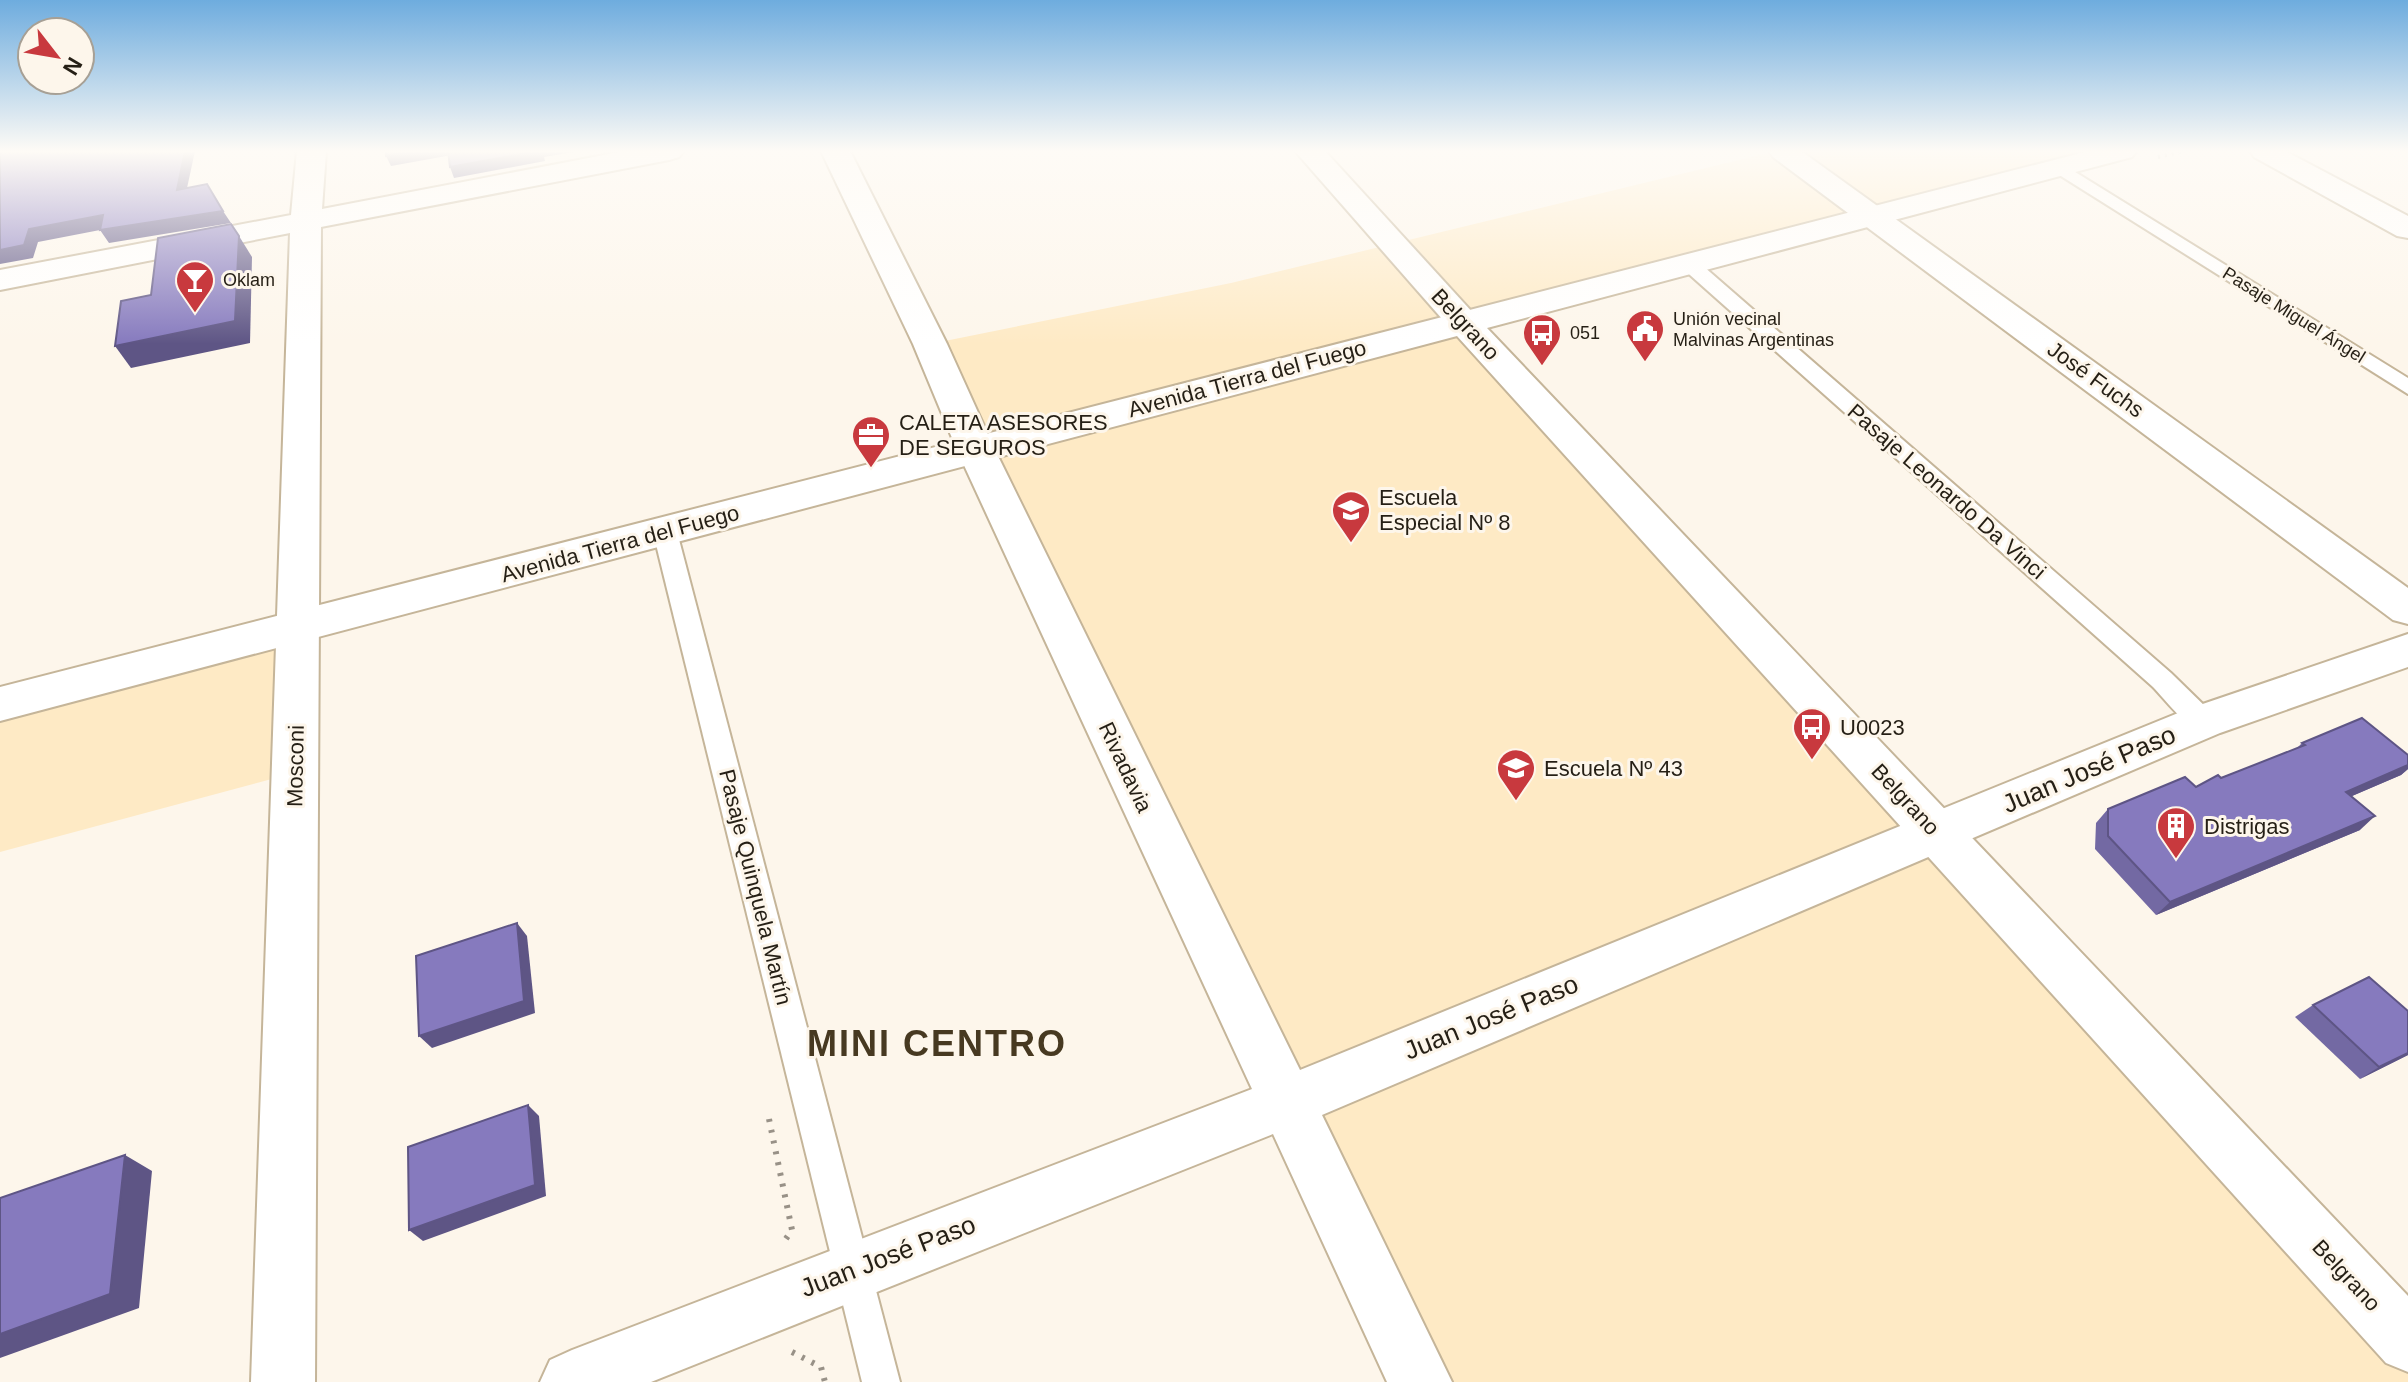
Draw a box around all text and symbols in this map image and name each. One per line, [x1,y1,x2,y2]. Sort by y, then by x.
north arrow [16,16,96,96]
text: N [58,53,88,79]
bar icon: Oklam [174,259,216,314]
street label: Pasaje Miguel Ángel [2219,263,2369,367]
place label: Oklam [223,270,275,290]
street label: Belgrano [1426,284,1505,365]
public building icon: Unión vecinal Malvinas Argentinas [1624,308,1666,363]
place label: Unión vecinal Malvinas Argentinas [1673,309,1834,350]
bus stop icon: 051 [1521,312,1563,367]
place label: 051 [1570,323,1600,343]
street label: Avenida Tierra del Fuego [1125,335,1369,422]
street label: José Fuchs [2043,336,2149,423]
street label: Pasaje Leonardo Da Vinci [1843,399,2051,584]
place label: CALETA ASESORES DE SEGUROS [899,410,1108,460]
office icon: CALETA ASESORES DE SEGUROS [850,414,892,469]
place label: Escuela Especial Nº 8 [1379,485,1511,535]
school or university icon: Escuela Especial Nº 8 [1330,489,1372,544]
street label: Avenida Tierra del Fuego [498,500,742,587]
bus stop icon: U0023 [1791,706,1833,761]
place label: U0023 [1840,715,1905,740]
street label: Rivadavia [1094,718,1158,817]
street label: Juan José Paso [1998,719,2180,819]
street label: Mosconi [282,725,309,807]
school or university icon: Escuela Nº 43 [1495,747,1537,802]
place label: Escuela Nº 43 [1544,756,1683,781]
street label: Belgrano [1866,759,1945,840]
street label: Pasaje Quinquela Martín [714,767,797,1008]
building icon: Distrigas [2155,805,2197,860]
place label: Distrigas [2204,814,2290,839]
street label: Juan José Paso [1400,968,1582,1066]
district label: MINI CENTRO [807,1023,1067,1064]
street label: Juan José Paso [796,1209,980,1303]
street label: Belgrano [2307,1235,2386,1316]

